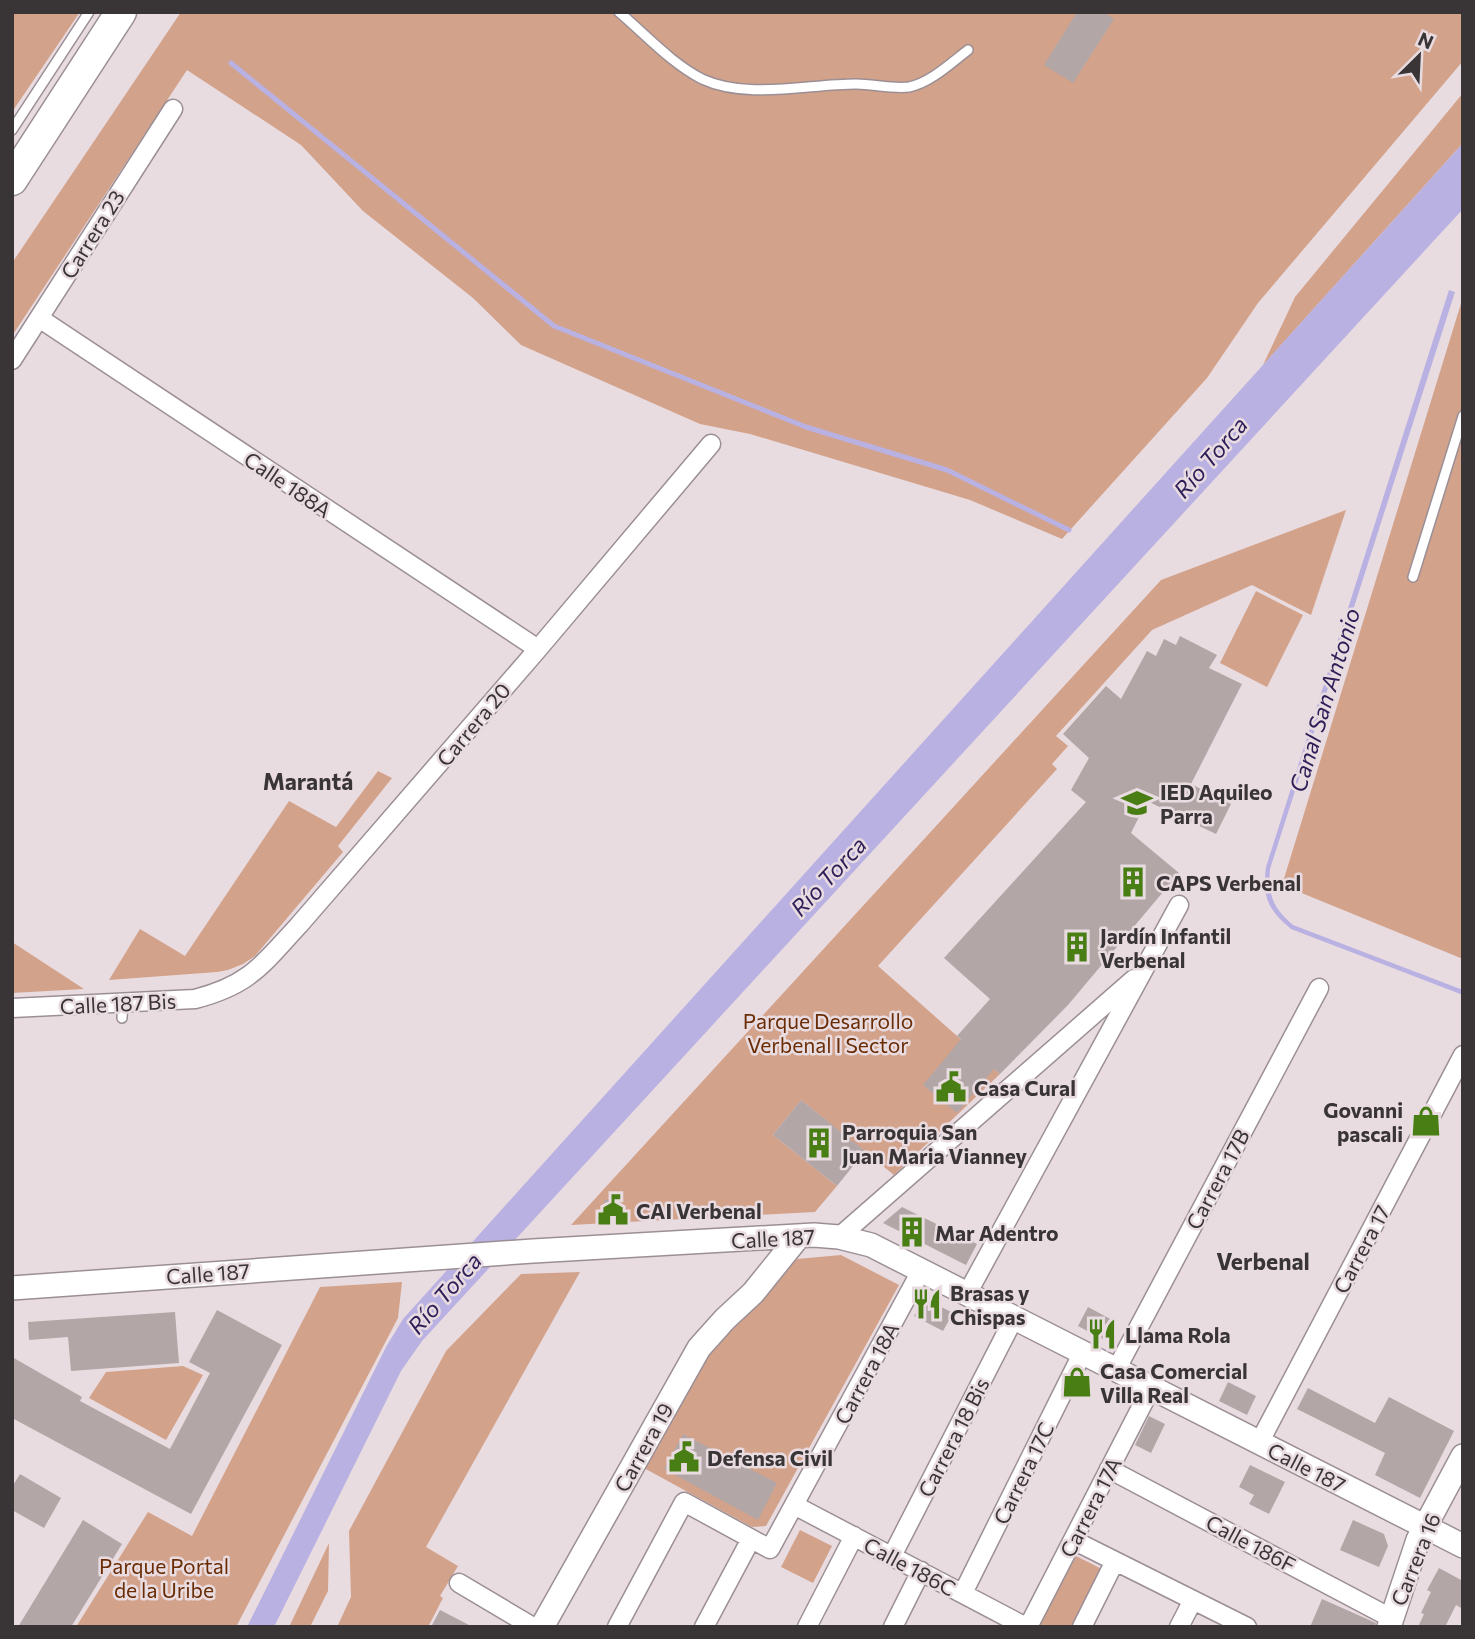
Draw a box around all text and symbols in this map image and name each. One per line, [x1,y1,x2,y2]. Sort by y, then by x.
north arrow [1384,21,1454,91]
text: N [1415,27,1437,53]
street label: Carrera 23 [55,185,129,283]
water label: Río Torca [1167,411,1253,503]
street label: Calle 188A [240,446,336,522]
water label: Canal San Antonio [1283,604,1365,796]
street label: Carrera 20 [431,677,515,771]
district label: Marantá [263,767,353,795]
place label: IED Aquileo Parra [1160,779,1273,828]
school or university icon: IED Aquileo Parra [1120,786,1154,820]
water label: Río Torca [784,830,872,922]
building icon: CAPS Verbenal [1116,865,1150,899]
place label: CAPS Verbenal [1156,870,1301,895]
place label: Jardín Infantil Verbenal [1100,923,1231,972]
building icon: Jardín Infantil Verbenal [1060,930,1094,964]
street label: Calle 187 Bis [59,987,177,1019]
park label: Parque Desarrollo Verbenal I Sector [743,1008,913,1057]
public building icon: Casa Cural [934,1070,968,1104]
place label: Casa Cural [974,1075,1076,1100]
place label: Govanni pascali [1323,1097,1403,1146]
shop icon: Govanni pascali [1409,1104,1443,1138]
place label: Parroquia San Juan Maria Vianney [842,1119,1027,1168]
street label: Carrera 17B [1180,1125,1254,1233]
building icon: Parroquia San Juan Maria Vianney [802,1126,836,1160]
public building icon: CAI Verbenal [596,1193,630,1227]
place label: CAI Verbenal [636,1198,762,1223]
street label: Carrera 17 [1327,1201,1395,1297]
building icon: Mar Adentro [895,1215,929,1249]
place label: Mar Adentro [935,1220,1059,1245]
street label: Calle 187 [730,1223,816,1253]
water label: Río Torca [401,1247,487,1339]
district label: Verbenal [1216,1247,1310,1275]
street label: Calle 187 [165,1258,251,1288]
place label: Brasas y Chispas [950,1280,1030,1329]
restaurant icon: Brasas y Chispas [910,1287,944,1321]
restaurant icon: Llama Rola [1085,1317,1119,1351]
street label: Carrera 18A [829,1318,903,1428]
place label: Llama Rola [1125,1322,1230,1347]
place label: Casa Comercial Villa Real [1100,1358,1248,1407]
shop icon: Casa Comercial Villa Real [1060,1365,1094,1399]
street label: Carrera 18 Bis [912,1373,994,1501]
street label: Carrera 19 [608,1398,678,1496]
street label: Carrera 17C [988,1418,1058,1528]
street label: Calle 187 [1264,1437,1350,1497]
public building icon: Defensa Civil [667,1440,701,1474]
place label: Defensa Civil [707,1445,833,1470]
street label: Carrera 17A [1054,1453,1126,1561]
street label: Calle 186F [1202,1509,1300,1577]
street label: Carrera 16 [1385,1509,1445,1609]
street label: Calle 186C [860,1531,960,1601]
park label: Parque Portal de la Uribe [99,1553,229,1602]

